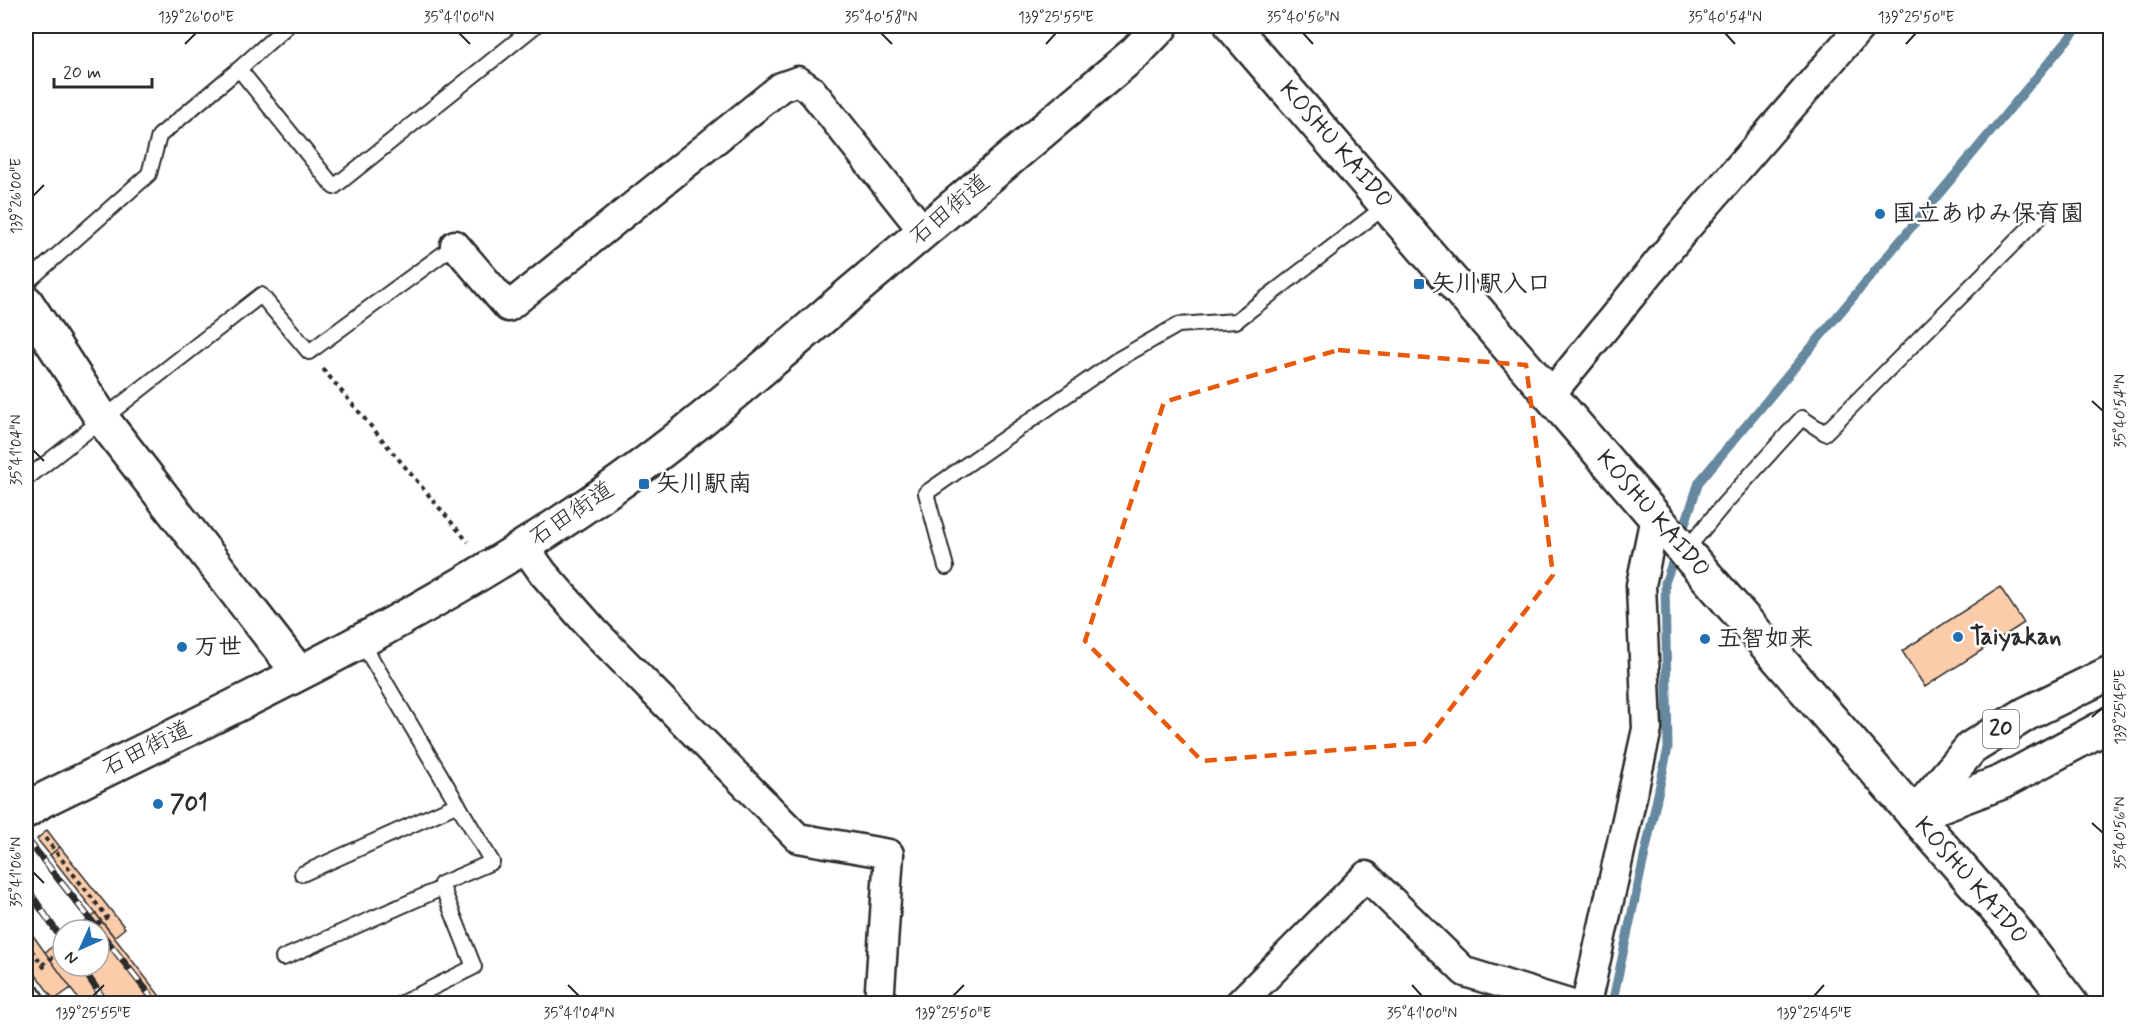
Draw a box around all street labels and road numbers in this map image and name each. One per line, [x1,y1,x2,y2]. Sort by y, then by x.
street label: KOSHU KAIDO [1272,75,1400,215]
street label: 石田街道 [903,167,997,253]
street label: KOSHU KAIDO [1589,444,1717,584]
street label: 石田街道 [524,474,620,554]
road number: 20 [1983,710,2019,748]
street label: 石田街道 [97,714,197,784]
street label: KOSHU KAIDO [1907,811,2035,951]

